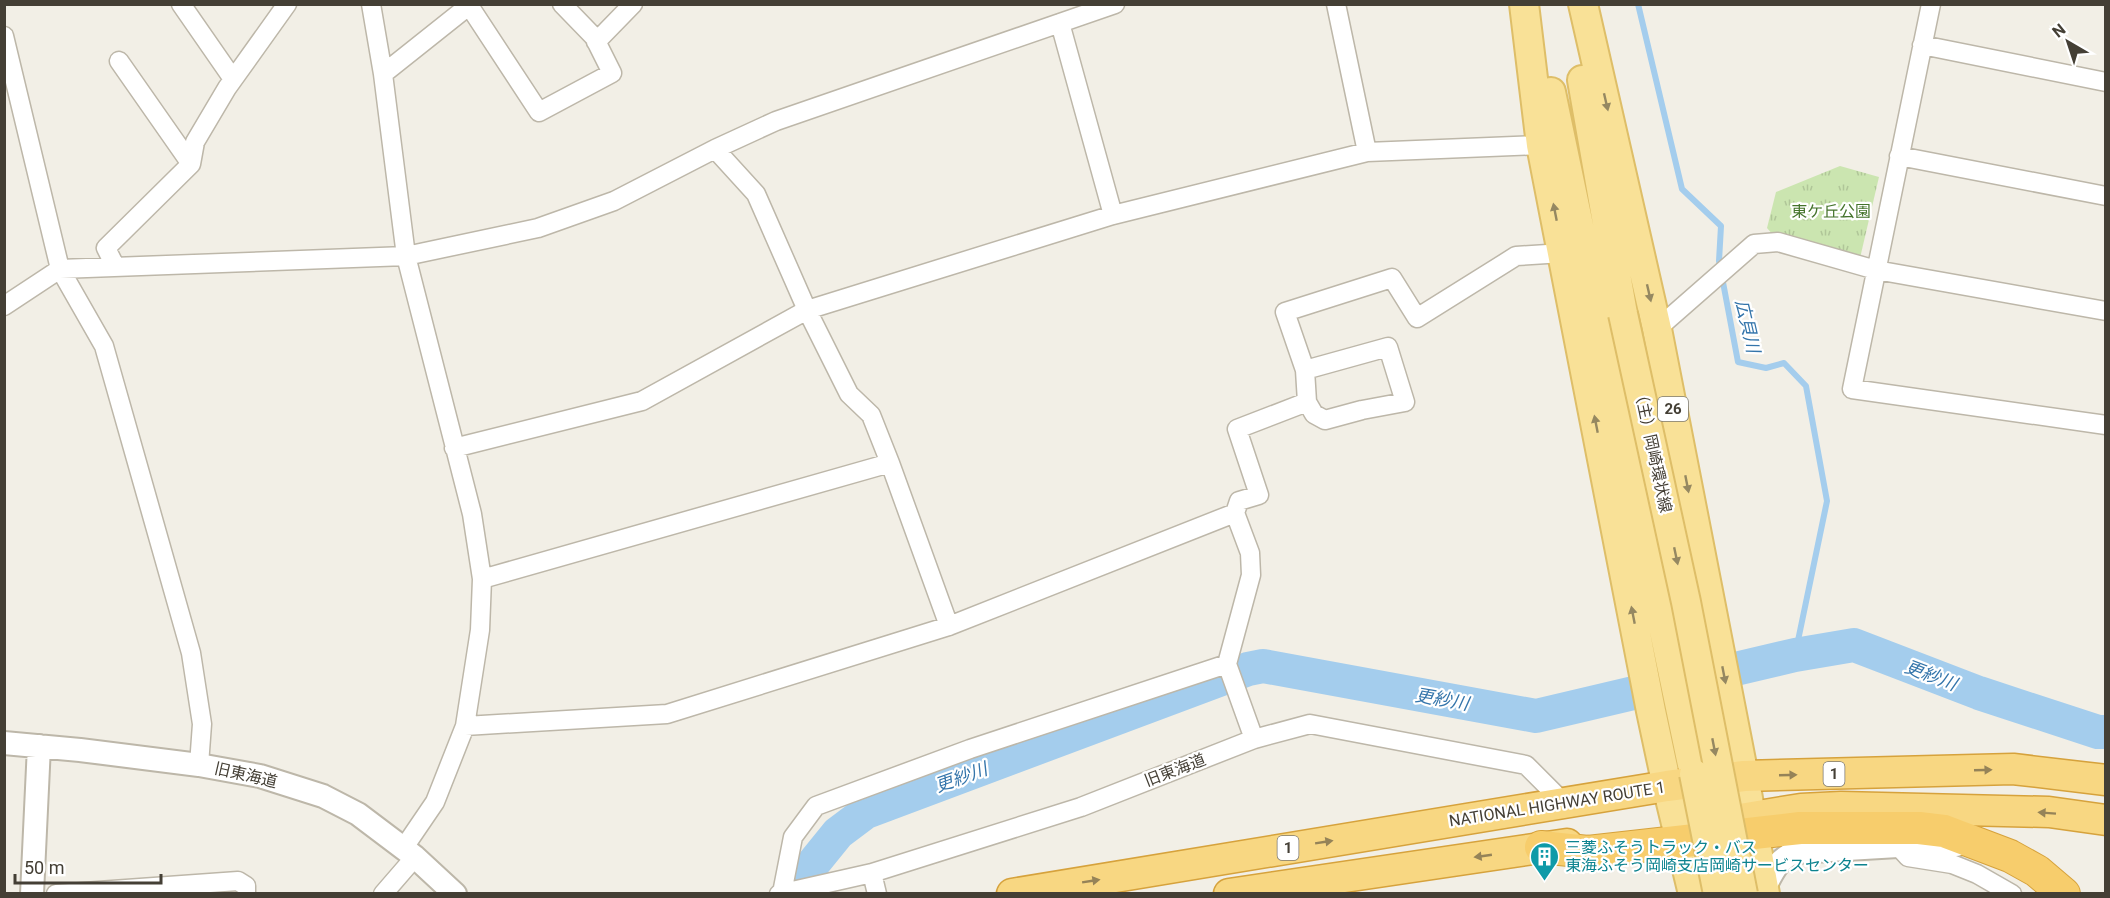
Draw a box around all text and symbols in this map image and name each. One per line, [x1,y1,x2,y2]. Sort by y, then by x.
north arrow [2038,12,2098,72]
text: N [2049,20,2069,42]
one-way arrow [1601,93,1611,112]
one-way arrow [1550,202,1559,221]
park label: 東ケ丘公園 [1791,202,1871,221]
one-way arrow [1645,283,1654,302]
water label: 広貝川 [1732,297,1765,357]
street label: （主）岡崎環状線 [1630,385,1676,515]
road number: 26 [1658,397,1688,421]
one-way arrow [1591,414,1600,433]
one-way arrow [1683,475,1692,494]
one-way arrow [1672,546,1681,565]
one-way arrow [1628,606,1637,625]
water label: 更紗川 [1902,656,1962,695]
one-way arrow [1720,666,1729,685]
water label: 更紗川 [1414,684,1472,714]
one-way arrow [1710,738,1719,757]
street label: 旧東海道 [1142,750,1208,790]
water label: 更紗川 [932,757,992,796]
street label: 旧東海道 [213,759,279,791]
road number: 1 [1824,762,1844,786]
one-way arrow [1974,765,1993,774]
one-way arrow [1779,770,1798,780]
street label: NATIONAL HIGHWAY ROUTE 1 [1448,778,1666,830]
one-way arrow [2038,808,2057,818]
road number: 1 [1278,836,1298,860]
one-way arrow [1315,837,1334,846]
place label: 三菱ふそうトラック・バス 東海ふそう岡崎支店岡崎サービスセンター [1565,838,1869,875]
building icon: 三菱ふそうトラック・バス 東海ふそう岡崎支店岡崎サービスセンター [1528,840,1560,882]
scale bar [15,847,160,885]
one-way arrow [1473,851,1492,860]
text: 50 m [24,857,64,878]
one-way arrow [1081,876,1100,885]

